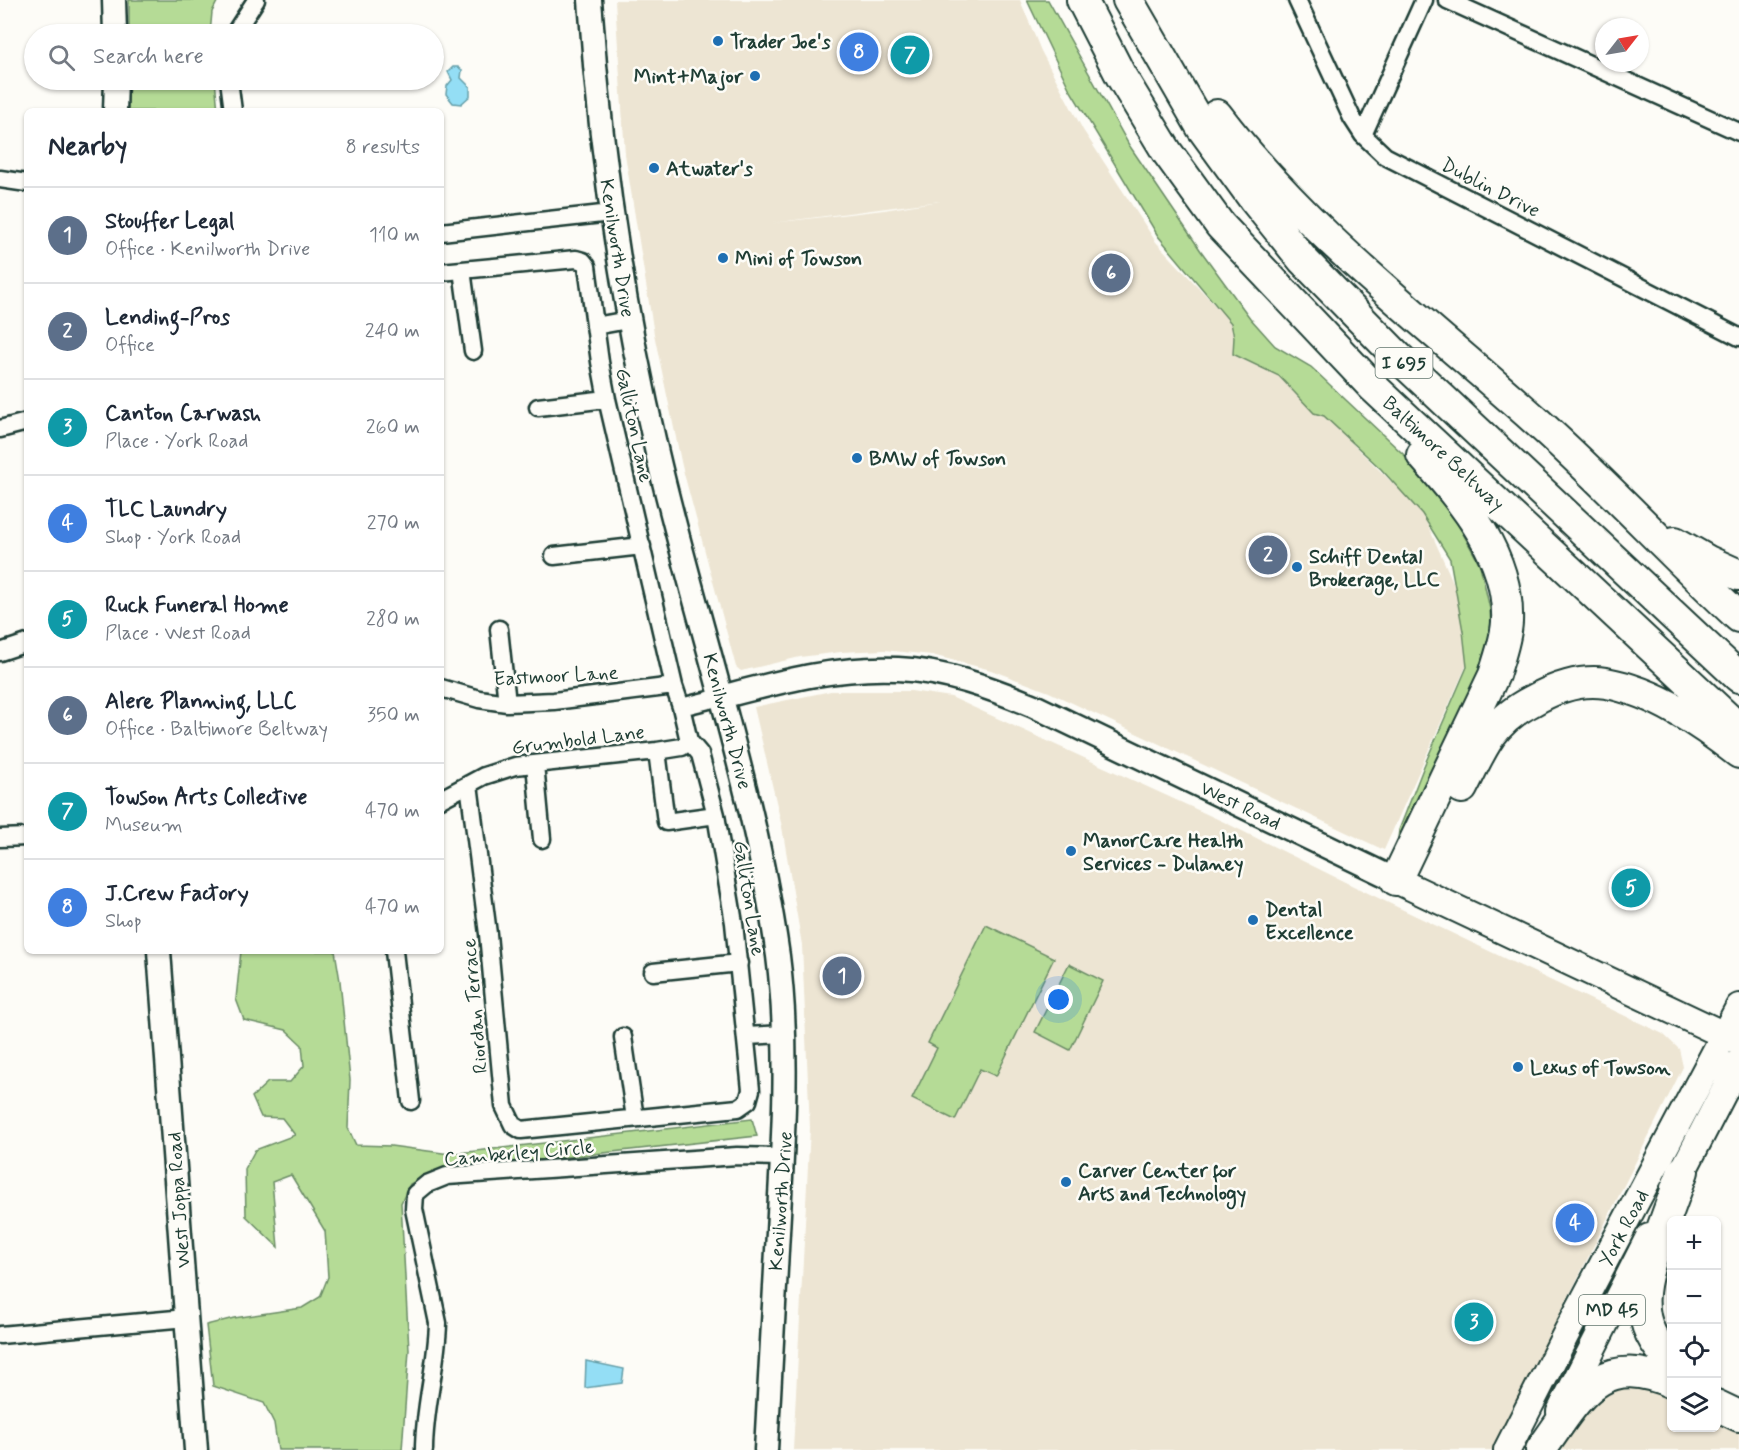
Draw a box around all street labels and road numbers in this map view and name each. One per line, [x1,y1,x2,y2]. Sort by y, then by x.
street label: Dublin Drive [1436,152,1544,225]
street label: Kenilworth Drive [592,177,641,319]
road number: I 695 [1376,348,1432,378]
street label: Galliton Lane [608,365,659,485]
street label: Baltimore Beltway [1376,390,1510,518]
street label: Kenilworth Drive [695,650,758,792]
street label: Eastmoor Lane [493,660,619,693]
street label: Grumbold Lane [510,719,646,762]
street label: West Road [1196,775,1285,837]
street label: Galliton Lane [726,838,771,958]
street label: Riordan Terrace [456,937,495,1075]
street label: Kenilworth Drive [763,1130,800,1272]
street label: West Joppa Road [161,1131,198,1269]
street label: Camberley Circle [443,1133,595,1174]
street label: York Road [1593,1185,1656,1272]
road number: MD 45 [1579,1295,1645,1325]

